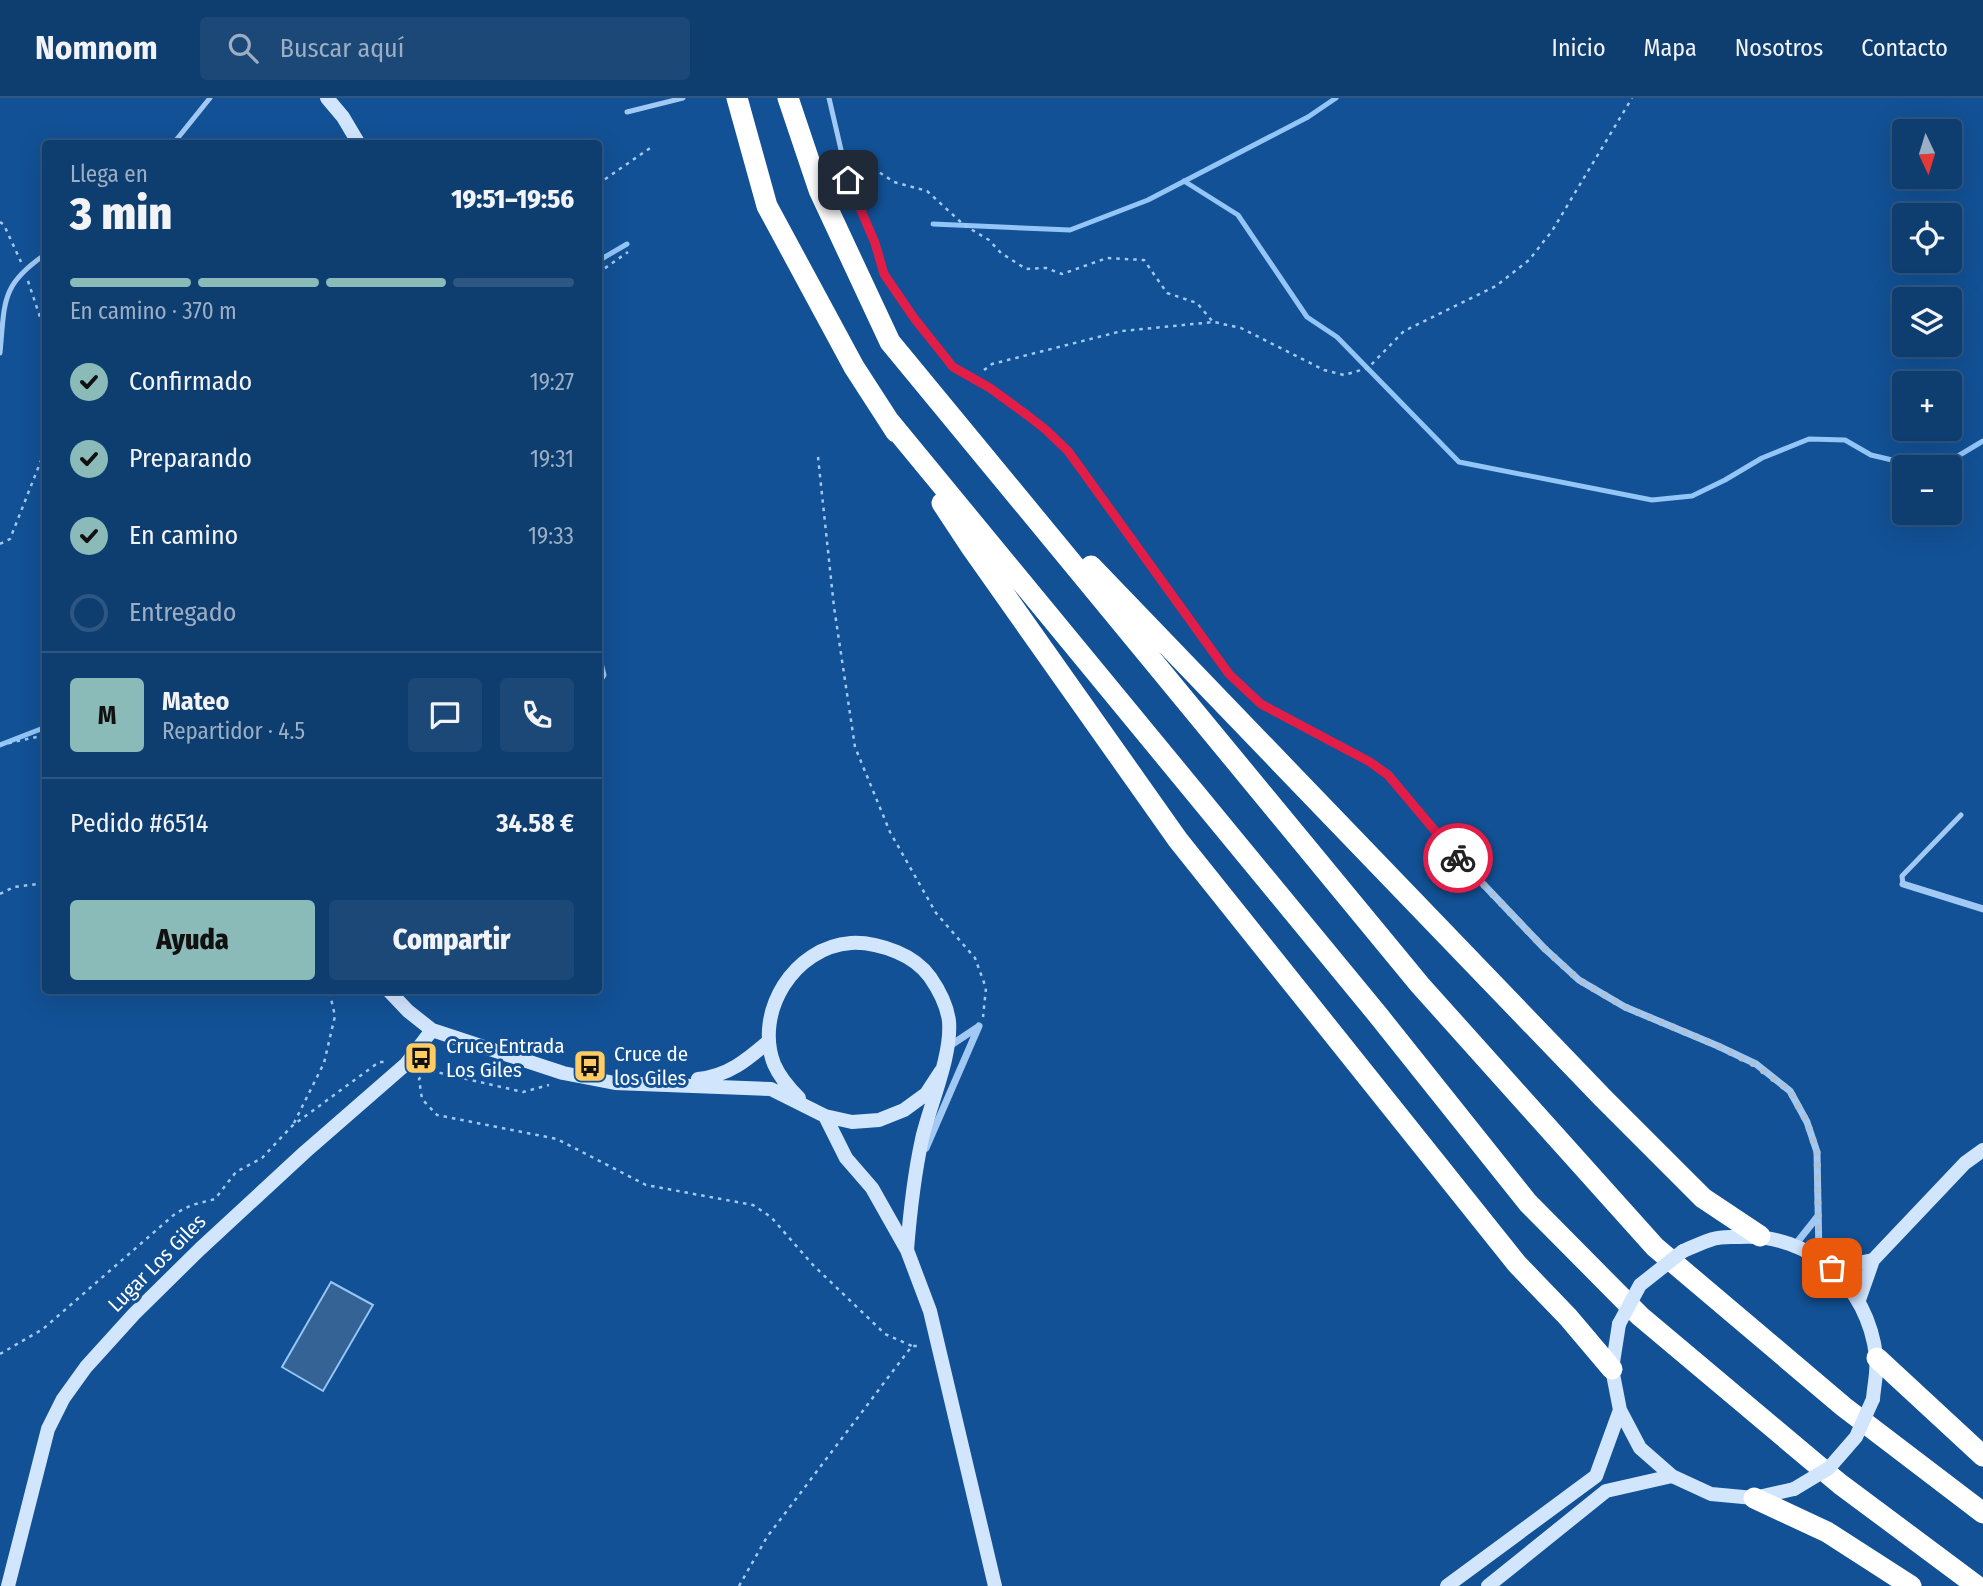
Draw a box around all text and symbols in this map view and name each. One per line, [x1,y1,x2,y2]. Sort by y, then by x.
search box [200,17,690,80]
text: Nomnom [35,28,158,68]
icon: search [224,29,262,67]
text: Buscar aquí [280,33,404,64]
text: Inicio [1552,34,1606,62]
text: Mapa [1644,34,1697,62]
text: Nosotros [1735,34,1823,62]
text: Contacto [1861,34,1948,62]
north arrow [1892,119,1962,189]
map controls [1892,119,1962,525]
pin [818,150,878,210]
text: Llega en [70,160,148,188]
icon: home [829,161,867,199]
text: 19:51–19:56 [451,184,574,215]
text: 3 min [70,186,172,241]
button: locate [1892,203,1962,273]
button: layers [1892,287,1962,357]
text: En camino · 370 m [70,297,237,325]
icon: check [70,363,108,401]
text: Confirmado [129,366,252,397]
text: 19:27 [530,368,574,396]
button: + [1892,371,1962,441]
icon: check [70,440,108,478]
text: Preparando [129,443,252,474]
text: 19:31 [530,445,574,473]
button: − [1892,455,1962,525]
icon: check [70,517,108,555]
text: En camino [129,520,238,551]
text: 19:33 [528,522,574,550]
text: Entregado [129,597,236,628]
button: chat [408,678,482,752]
button: phone [500,678,574,752]
text: Mateo [162,686,229,717]
text: M [98,700,116,731]
text: Repartidor · 4.5 [162,717,305,745]
text: Pedido #6514 [70,808,208,839]
text: 34.58 € [496,808,574,839]
courier [1423,823,1493,893]
icon: bike [1439,839,1477,877]
button: Ayuda [70,900,315,980]
button: Compartir [329,900,574,980]
place label: Cruce Entrada Los Giles [446,1033,565,1083]
bus stop icon: Cruce Entrada Los Giles [402,1039,440,1077]
place label: Cruce de los Giles [614,1041,688,1091]
bus stop icon: Cruce de los Giles [571,1047,609,1085]
street label: Lugar Los Giles [103,1209,211,1317]
pin [1802,1238,1862,1298]
icon: bag [1813,1249,1851,1287]

